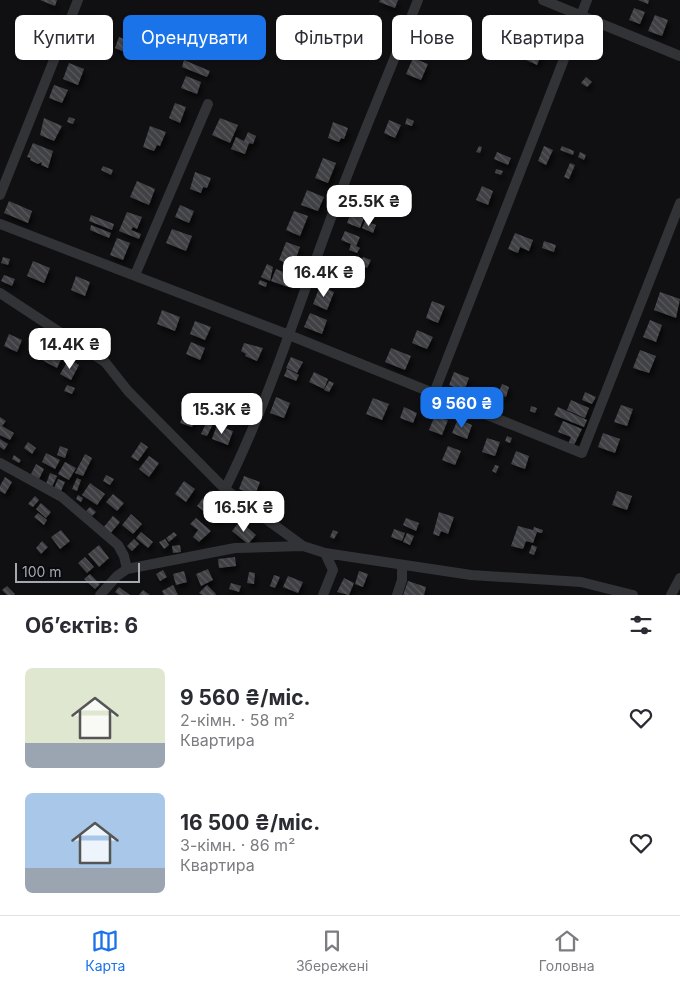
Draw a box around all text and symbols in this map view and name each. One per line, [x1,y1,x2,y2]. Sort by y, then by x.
chip: Купити [15,15,113,60]
chip: Орендувати [123,15,266,60]
chip: Фільтри [276,15,382,60]
chip: Нове [392,15,472,60]
chip: Квартира [482,15,603,60]
pin: 25.5K ₴ [323,184,415,227]
text: 25.5K ₴ [338,191,400,211]
pin: 16.4K ₴ [278,256,370,298]
text: 16.4K ₴ [294,262,354,282]
pin: 14.4K ₴ [24,328,116,370]
text: 14.4K ₴ [40,334,100,354]
pin: 9 560 ₴ [416,386,508,429]
pin: 15.3K ₴ [176,392,268,435]
text: 9 560 ₴ [431,393,493,413]
text: 15.3K ₴ [192,399,252,419]
pin: 16.5K ₴ [198,490,290,533]
text: 16.5K ₴ [214,497,274,517]
scale bar [15,560,140,583]
text: 100 m [22,563,62,580]
icon: filters [627,611,655,639]
text: Об’єктів: 6 [25,613,138,638]
text: 9 560 ₴/міс. [180,685,311,710]
icon: home [65,688,125,748]
icon: heart [627,704,655,732]
text: 2-кімн. · 58 m² [180,710,295,730]
text: Квартира [180,730,255,750]
text: 16 500 ₴/міс. [180,810,320,835]
icon: home [65,813,125,873]
icon: heart [627,829,655,857]
text: 3-кімн. · 86 m² [180,835,295,855]
text: Квартира [180,855,255,875]
tab: Карта [85,927,125,974]
tab: Збережені [296,927,368,974]
tab: Головна [539,927,595,974]

